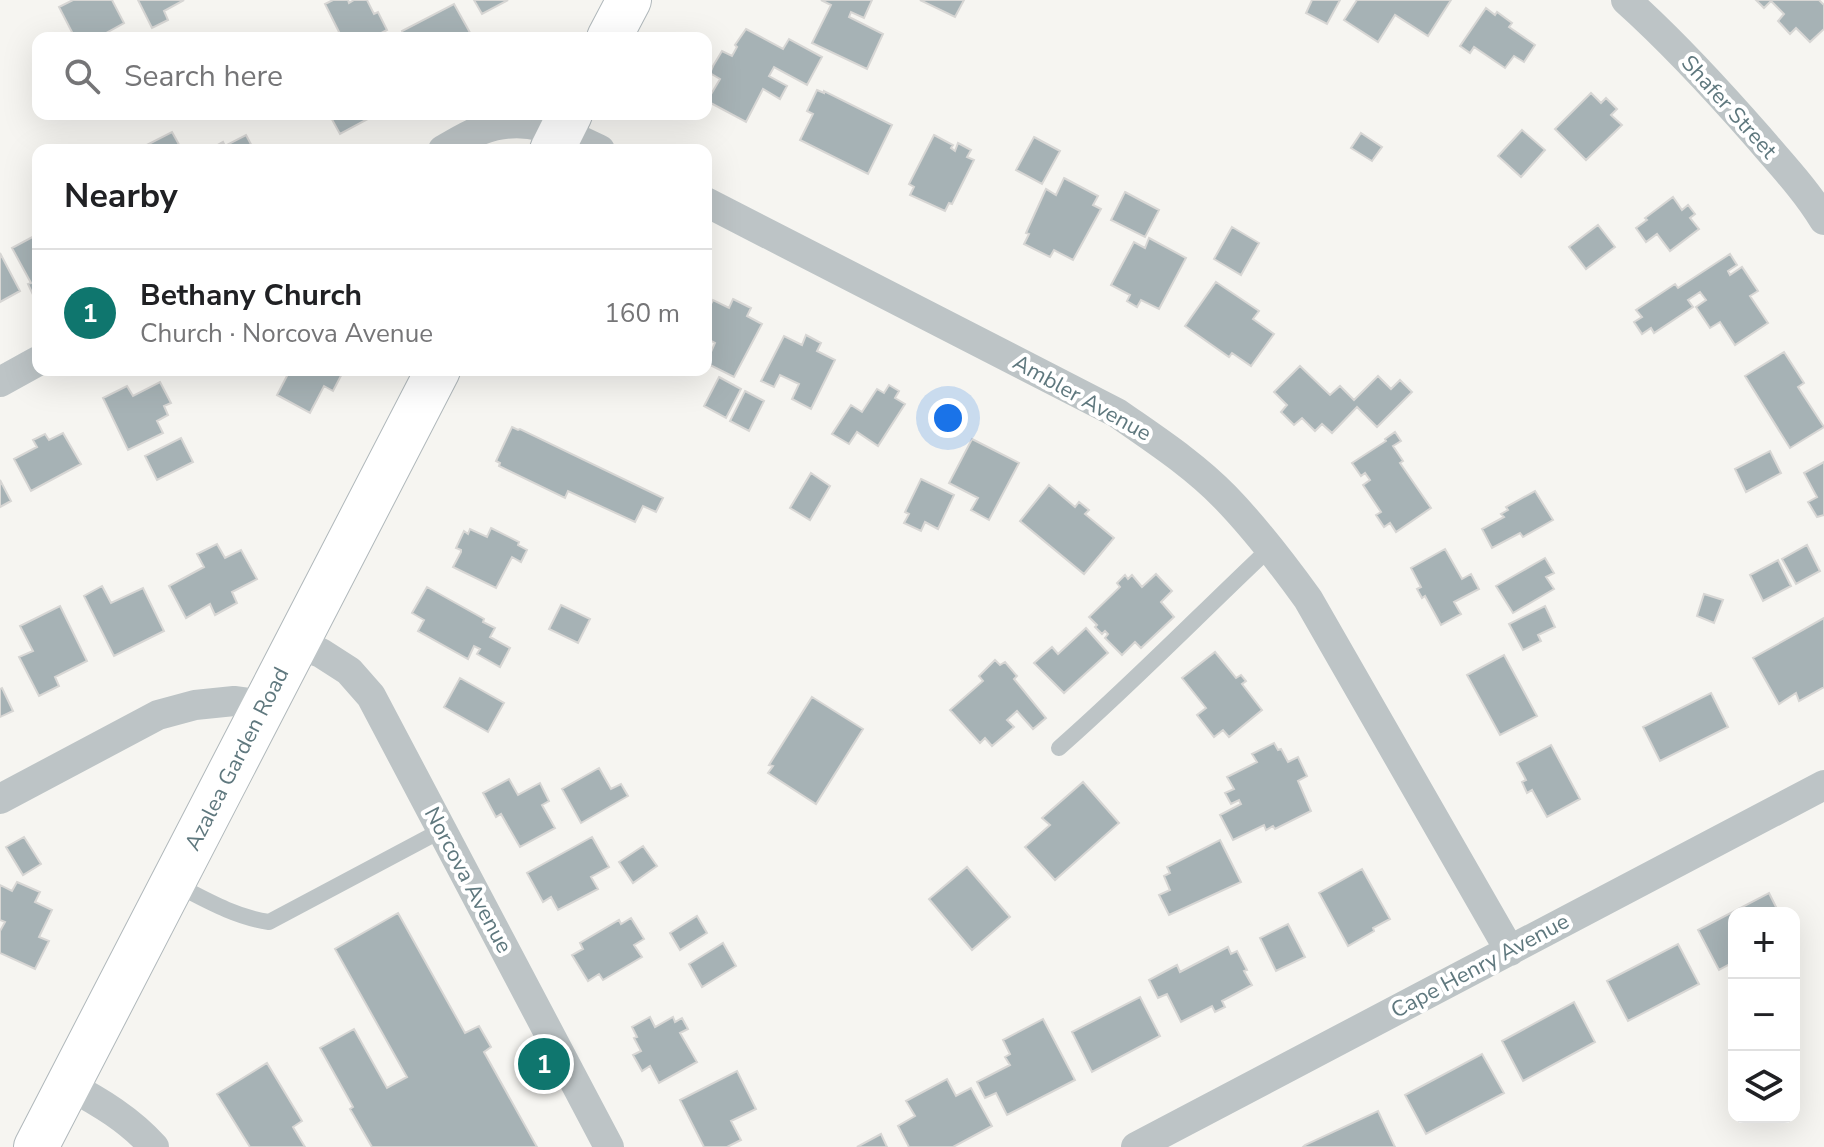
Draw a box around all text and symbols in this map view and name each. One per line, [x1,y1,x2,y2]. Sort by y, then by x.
search box [32,32,712,120]
street label: Shafer Street [1674,49,1784,166]
icon: search [60,54,104,98]
text: Search here [124,56,283,97]
text: Nearby [64,173,178,219]
text: Bethany Church [140,275,362,316]
text: 1 [82,296,98,331]
text: 160 m [604,296,680,331]
text: Church · Norcova Avenue [140,316,433,351]
street label: Ambler Avenue [1007,347,1157,449]
your location [928,398,968,438]
street label: Azalea Garden Road [178,662,296,856]
street label: Norcova Avenue [417,802,519,958]
street label: Cape Henry Avenue [1386,906,1574,1026]
map controls [1728,907,1800,1123]
button: + [1728,907,1800,979]
button: − [1728,979,1800,1051]
pin: 1 [518,1034,570,1094]
button: layers [1728,1051,1800,1123]

